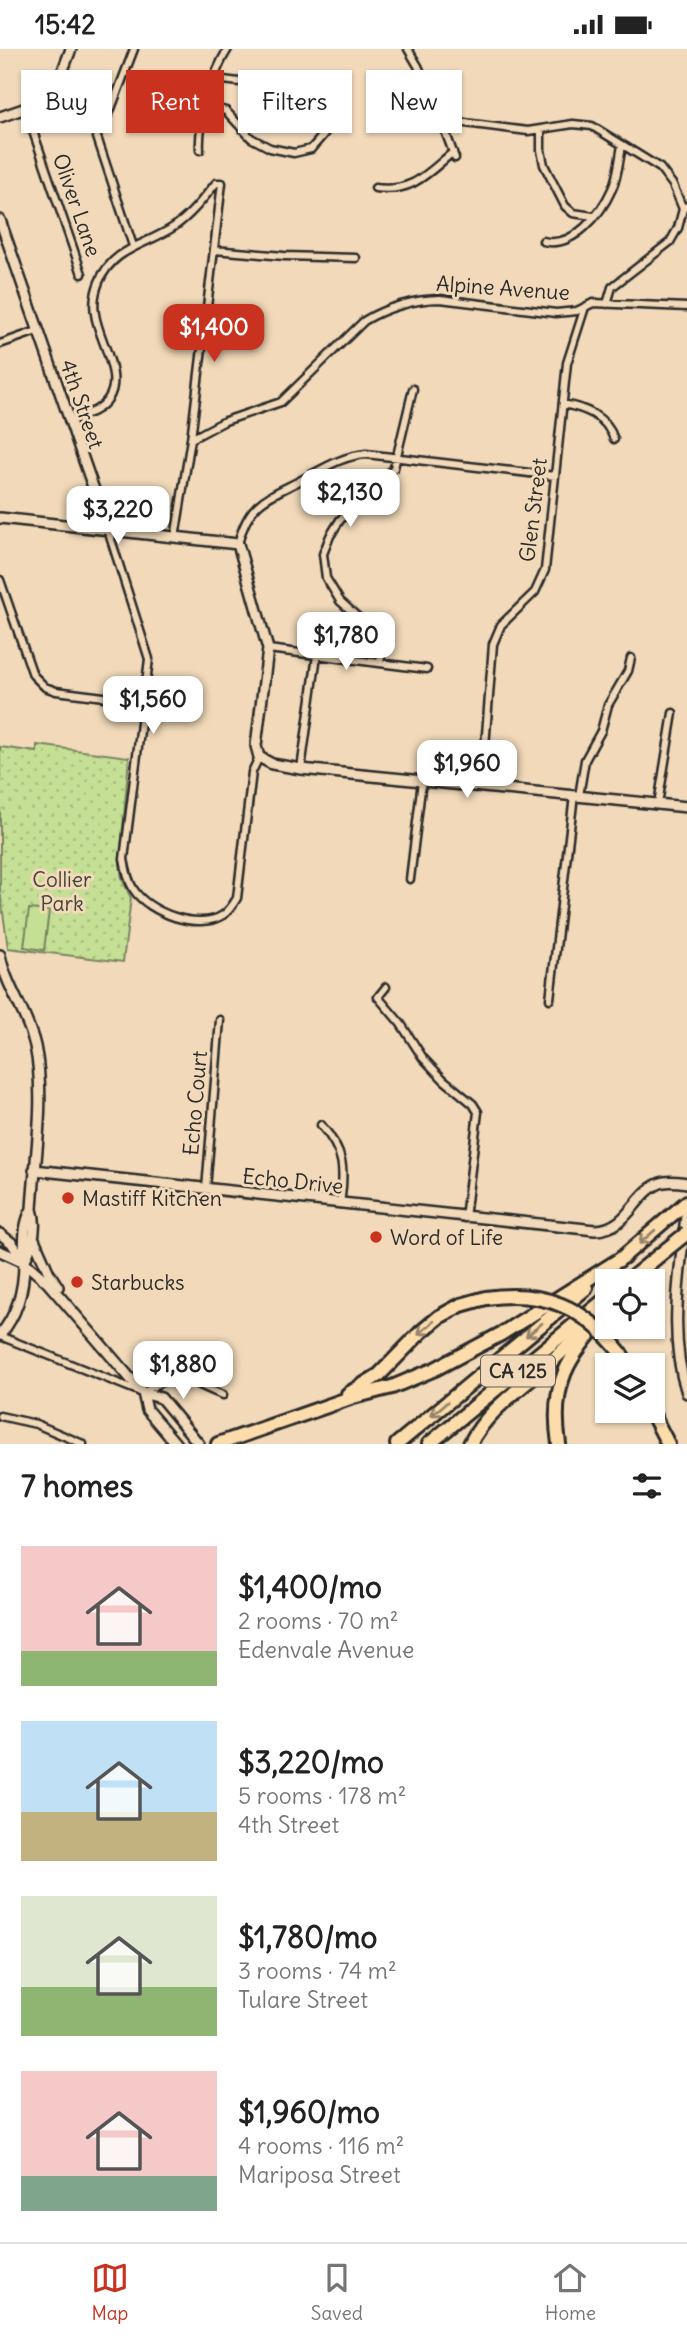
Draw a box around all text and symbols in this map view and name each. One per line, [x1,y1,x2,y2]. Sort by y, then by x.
text: 15:42 [35,8,95,41]
chip: Buy [21,70,112,133]
chip: Rent [126,70,224,133]
chip: Filters [238,70,352,133]
chip: New [366,70,462,133]
street label: Oliver Lane [47,150,107,260]
street label: Alpine Avenue [435,270,571,306]
pin: $1,400 [157,305,271,364]
text: $1,400 [179,312,249,341]
street label: 4th Street [54,356,110,452]
street label: Glen Street [513,457,553,563]
pin: $2,130 [293,469,407,529]
text: $2,130 [317,477,383,506]
pin: $3,220 [61,487,175,546]
text: $3,220 [83,494,153,523]
pin: $1,780 [289,613,403,672]
text: $1,780 [313,620,379,649]
pin: $1,560 [96,677,210,736]
text: $1,560 [119,684,187,713]
pin: $1,960 [410,741,524,800]
text: $1,960 [433,748,501,777]
park label: Collier Park [32,866,92,917]
street label: Echo Court [177,1050,213,1156]
street label: Echo Drive [241,1162,345,1200]
place label: Mastiff Kitchen [82,1185,222,1212]
marker: Mastiff Kitchen [60,1190,76,1206]
place label: Word of Life [390,1224,503,1251]
marker: Word of Life [368,1229,384,1245]
one-way arrow [638,1229,656,1245]
place label: Starbucks [91,1269,185,1296]
map controls [595,1269,665,1423]
button: locate [595,1269,665,1339]
marker: Starbucks [69,1274,85,1290]
one-way arrow [417,1320,435,1336]
one-way arrow [526,1323,544,1338]
pin: $1,880 [126,1341,240,1401]
text: $1,880 [149,1349,217,1378]
button: layers [595,1353,665,1423]
road number: CA 125 [481,1355,555,1387]
one-way arrow [430,1402,448,1417]
text: 7 homes [21,1467,133,1505]
icon: filters [628,1467,666,1505]
text: $1,400/mo [238,1568,382,1606]
icon: home [77,1574,161,1658]
text: 2 rooms · 70 m² [238,1606,398,1635]
text: Edenvale Avenue [238,1635,414,1664]
text: $3,220/mo [238,1743,384,1781]
icon: home [77,1749,161,1833]
text: 5 rooms · 178 m² [238,1781,406,1810]
text: 4th Street [238,1810,339,1839]
text: $1,780/mo [238,1918,377,1956]
icon: home [77,1924,161,2008]
text: 3 rooms · 74 m² [238,1956,397,1985]
text: Tulare Street [238,1985,368,2014]
text: $1,960/mo [238,2093,380,2131]
icon: home [77,2099,161,2183]
text: 4 rooms · 116 m² [238,2131,404,2160]
text: Mariposa Street [238,2160,401,2189]
tab: Map [91,2259,129,2325]
tab: Saved [311,2259,363,2325]
tab: Home [545,2259,596,2325]

